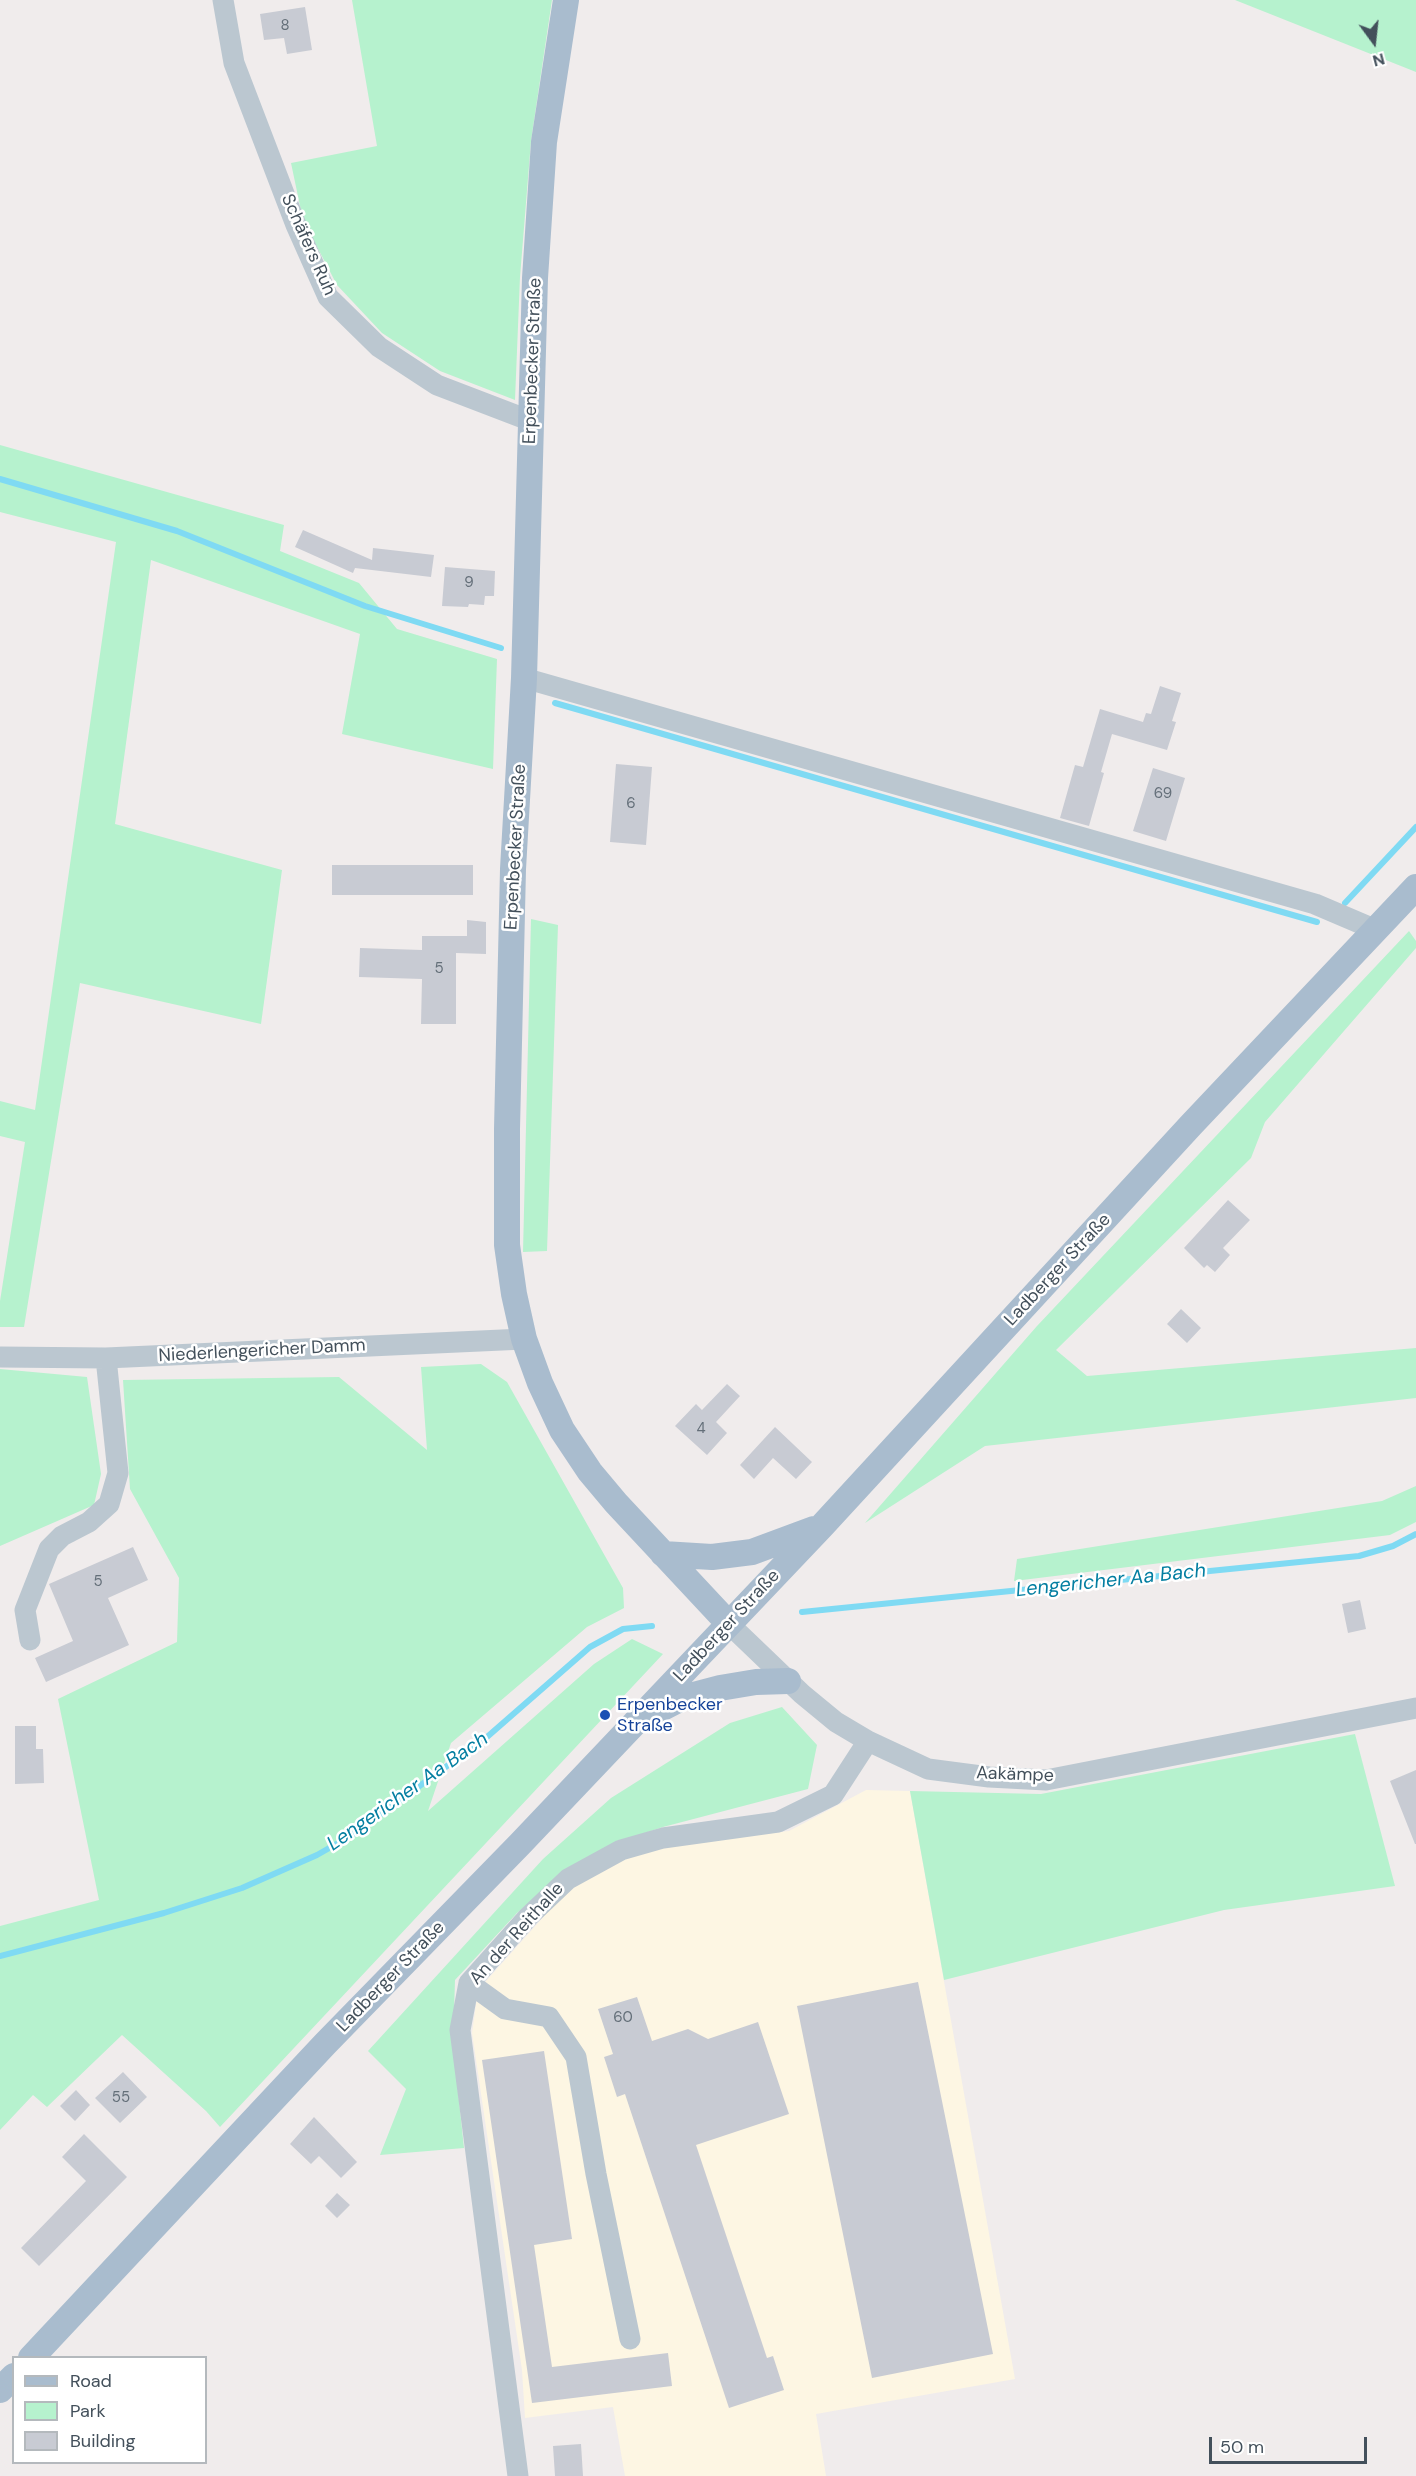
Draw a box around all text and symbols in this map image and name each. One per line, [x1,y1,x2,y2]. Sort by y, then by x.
north arrow [1344,12,1404,72]
house number: 8 [280,17,290,35]
text: N [1370,48,1387,72]
street label: Schäfers Ruh [276,191,340,299]
street label: Erpenbecker Straße [519,277,547,445]
house number: 9 [464,574,474,592]
street label: Erpenbecker Straße [501,763,531,931]
house number: 69 [1154,785,1172,803]
house number: 6 [626,795,636,813]
house number: 5 [434,960,444,978]
street label: Ladberger Straße [1000,1209,1116,1331]
street label: Niederlengericher Damm [158,1335,366,1367]
house number: 4 [696,1420,706,1438]
water label: Lengericher Aa Bach [1015,1559,1207,1603]
street label: Ladberger Straße [669,1565,785,1687]
house number: 5 [93,1573,103,1591]
place label: Erpenbecker Straße [617,1694,723,1736]
marker: Erpenbecker Straße [598,1708,612,1722]
water label: Lengericher Aa Bach [323,1727,493,1857]
street label: Aakämpe [976,1763,1054,1787]
street label: An der Reithalle [465,1878,569,1990]
street label: Ladberger Straße [333,1917,449,2037]
house number: 60 [613,2009,633,2027]
house number: 55 [112,2089,130,2107]
legend [12,2356,207,2464]
text: Road [70,2369,112,2393]
text: Park [70,2399,106,2423]
scale bar [1212,2425,1370,2463]
text: Building [70,2429,135,2453]
text: 50 m [1220,2435,1264,2459]

